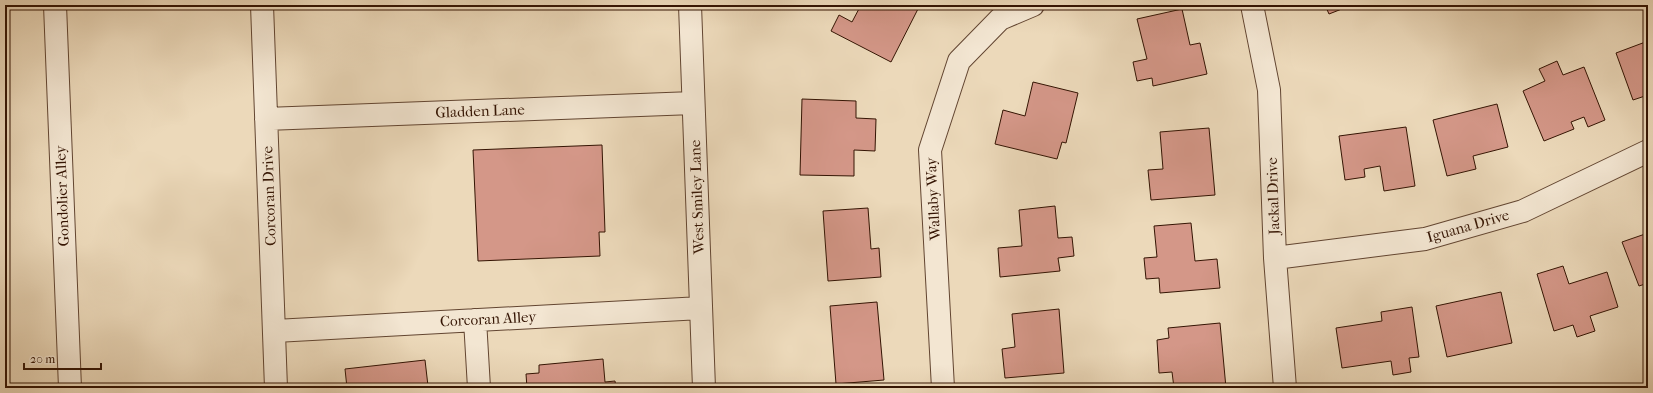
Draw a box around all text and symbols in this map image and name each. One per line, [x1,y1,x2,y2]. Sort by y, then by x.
street label: Gladden Lane [435,100,526,122]
street label: West Smiley Lane [686,139,708,255]
street label: Gondolier Alley [51,144,73,247]
street label: Corcoran Drive [258,145,280,246]
street label: Wallaby Way [922,156,944,242]
street label: Jackal Drive [1263,156,1283,236]
street label: Iguana Drive [1425,205,1512,246]
street label: Corcoran Alley [439,307,538,331]
scale bar [24,345,101,371]
text: 20 m [30,352,55,366]

